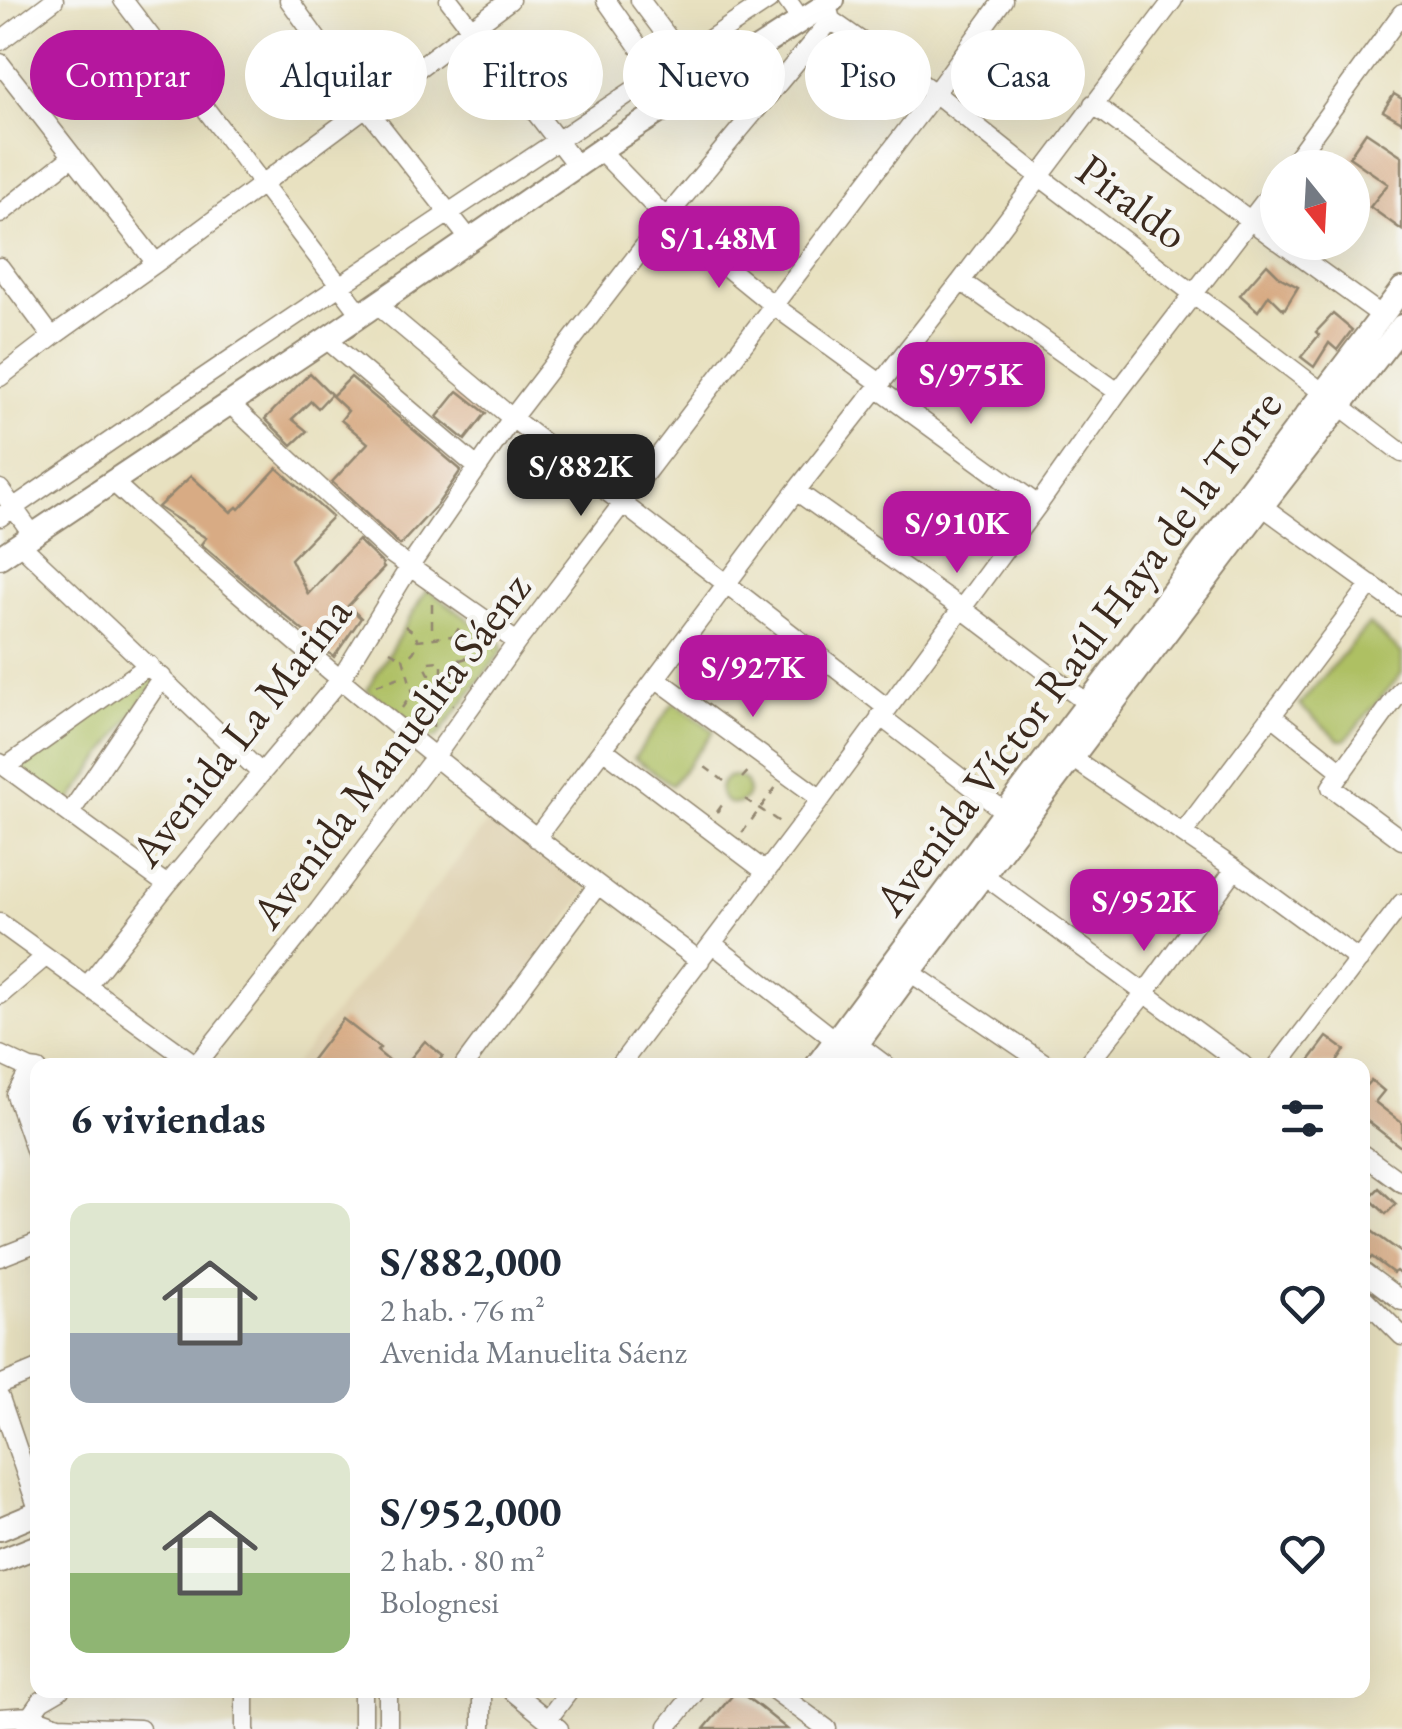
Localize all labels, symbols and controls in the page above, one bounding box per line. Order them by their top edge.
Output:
chip: Comprar [30,30,225,120]
chip: Alquilar [245,30,427,120]
chip: Filtros [447,30,603,120]
chip: Nuevo [623,30,785,120]
chip: Piso [805,30,931,120]
chip: Casa [951,30,1085,120]
street label: Piraldo [1066,140,1200,262]
north arrow [1260,150,1370,260]
map controls [1260,150,1370,260]
pin: S/1.48M [627,206,811,291]
text: S/1.48M [661,217,777,259]
pin: S/975K [890,342,1052,427]
text: S/975K [919,353,1023,395]
street label: Avenida Víctor Raúl Haya de la Torre [860,378,1294,927]
pin: S/882K [500,434,662,519]
text: S/882K [529,445,633,487]
pin: S/910K [876,491,1038,576]
text: S/910K [905,502,1009,544]
street label: Avenida Manuelita Sáenz [236,560,543,940]
street label: Avenida La Marina [116,584,364,879]
pin: S/927K [672,635,834,720]
text: S/927K [701,646,805,688]
pin: S/952K [1063,869,1225,954]
text: S/952K [1092,880,1196,922]
text: 6 viviendas [70,1091,266,1146]
icon: filters [1275,1091,1330,1146]
text: S/882,000 [380,1234,561,1289]
icon: home [150,1243,270,1363]
icon: heart [1275,1276,1330,1331]
text: 2 hab. · 76 m² [380,1289,545,1331]
text: Avenida Manuelita Sáenz [380,1331,687,1373]
text: S/952,000 [380,1484,561,1539]
icon: home [150,1493,270,1613]
icon: heart [1275,1526,1330,1581]
text: 2 hab. · 80 m² [380,1539,545,1581]
text: Bolognesi [380,1581,499,1623]

